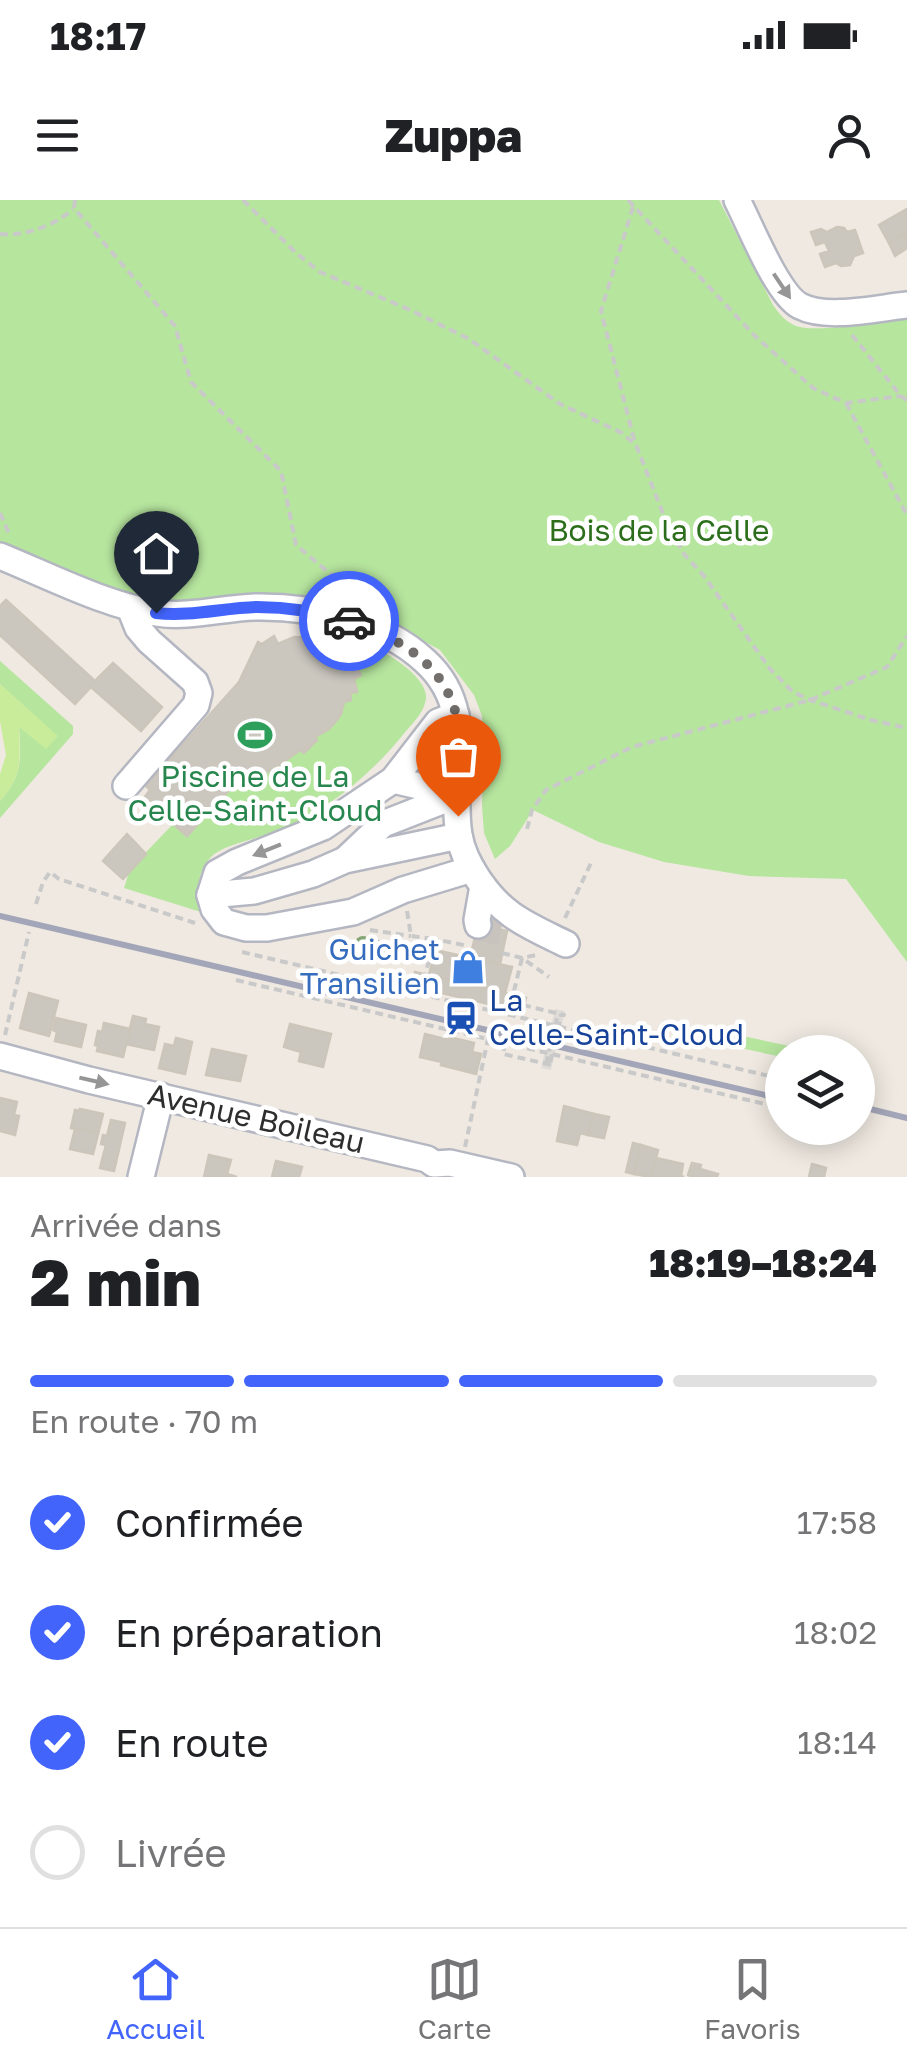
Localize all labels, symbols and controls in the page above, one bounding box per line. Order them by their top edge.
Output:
text: 18:17 [50,13,146,58]
icon: menu [30,108,85,163]
text: Zuppa [385,108,522,162]
icon: person [822,108,877,163]
one-way arrow [772,272,792,299]
pin [114,511,199,614]
park label: Bois de la Celle [548,512,770,548]
icon: home [129,526,184,581]
courier [299,571,399,671]
icon: car [322,594,377,649]
pin [416,714,501,817]
sports icon: Piscine de La Celle-Saint-Cloud [236,716,274,754]
icon: bag [431,729,486,784]
place label: Piscine de La Celle-Saint-Cloud [128,758,382,828]
one-way arrow [252,842,282,858]
place label: Guichet Transilien [300,931,440,1001]
shop icon: Guichet Transilien [449,948,487,986]
place label: La Celle-Saint-Cloud [489,982,744,1052]
station icon: La Celle-Saint-Cloud [442,999,480,1037]
map controls [765,1035,875,1145]
button: layers [765,1035,875,1145]
one-way arrow [79,1074,110,1089]
street label: Avenue Boileau [144,1076,368,1160]
text: Arrivée dans [30,1206,222,1244]
text: 18:19–18:24 [649,1240,877,1285]
text: 2 min [30,1242,201,1320]
text: En route · 70 m [30,1402,258,1440]
icon: check [30,1495,85,1550]
text: Confirmée [115,1500,304,1545]
text: 17:58 [797,1503,877,1541]
icon: check [30,1605,85,1660]
text: En préparation [115,1610,383,1655]
text: 18:02 [794,1613,877,1651]
icon: check [30,1715,85,1770]
text: En route [115,1720,269,1765]
text: 18:14 [797,1723,877,1761]
text: Livrée [115,1830,227,1875]
tab: Accueil [106,1952,205,2045]
tab: Carte [418,1952,491,2045]
tab: Favoris [704,1952,801,2045]

